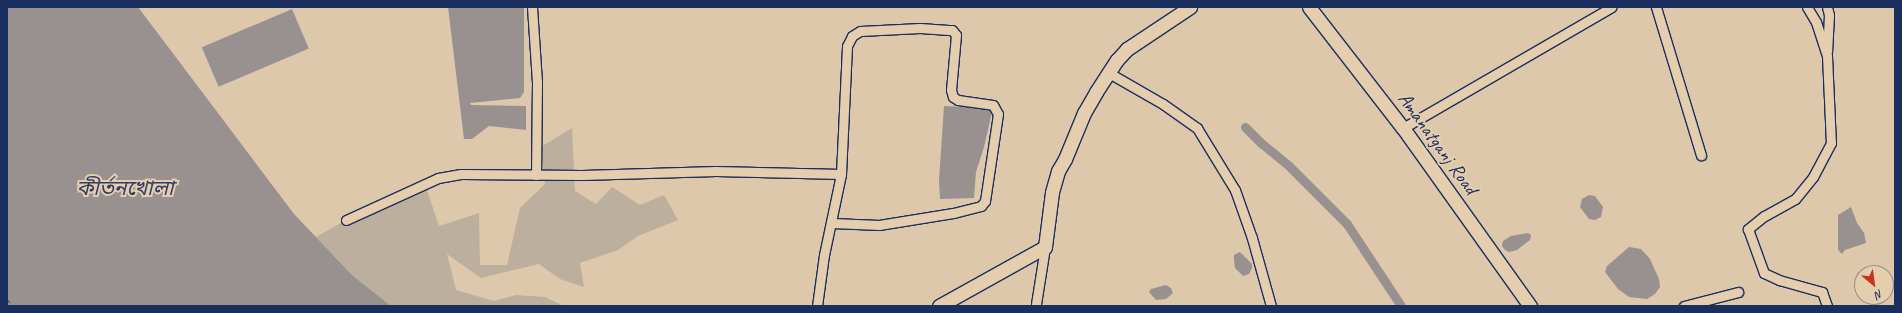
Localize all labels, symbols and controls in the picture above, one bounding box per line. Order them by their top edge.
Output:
street label: Amanatganj Road [1393,87,1483,199]
water label: কীর্তনখোলা [76,175,174,201]
north arrow [1854,265,1894,305]
text: N [1873,287,1886,302]

